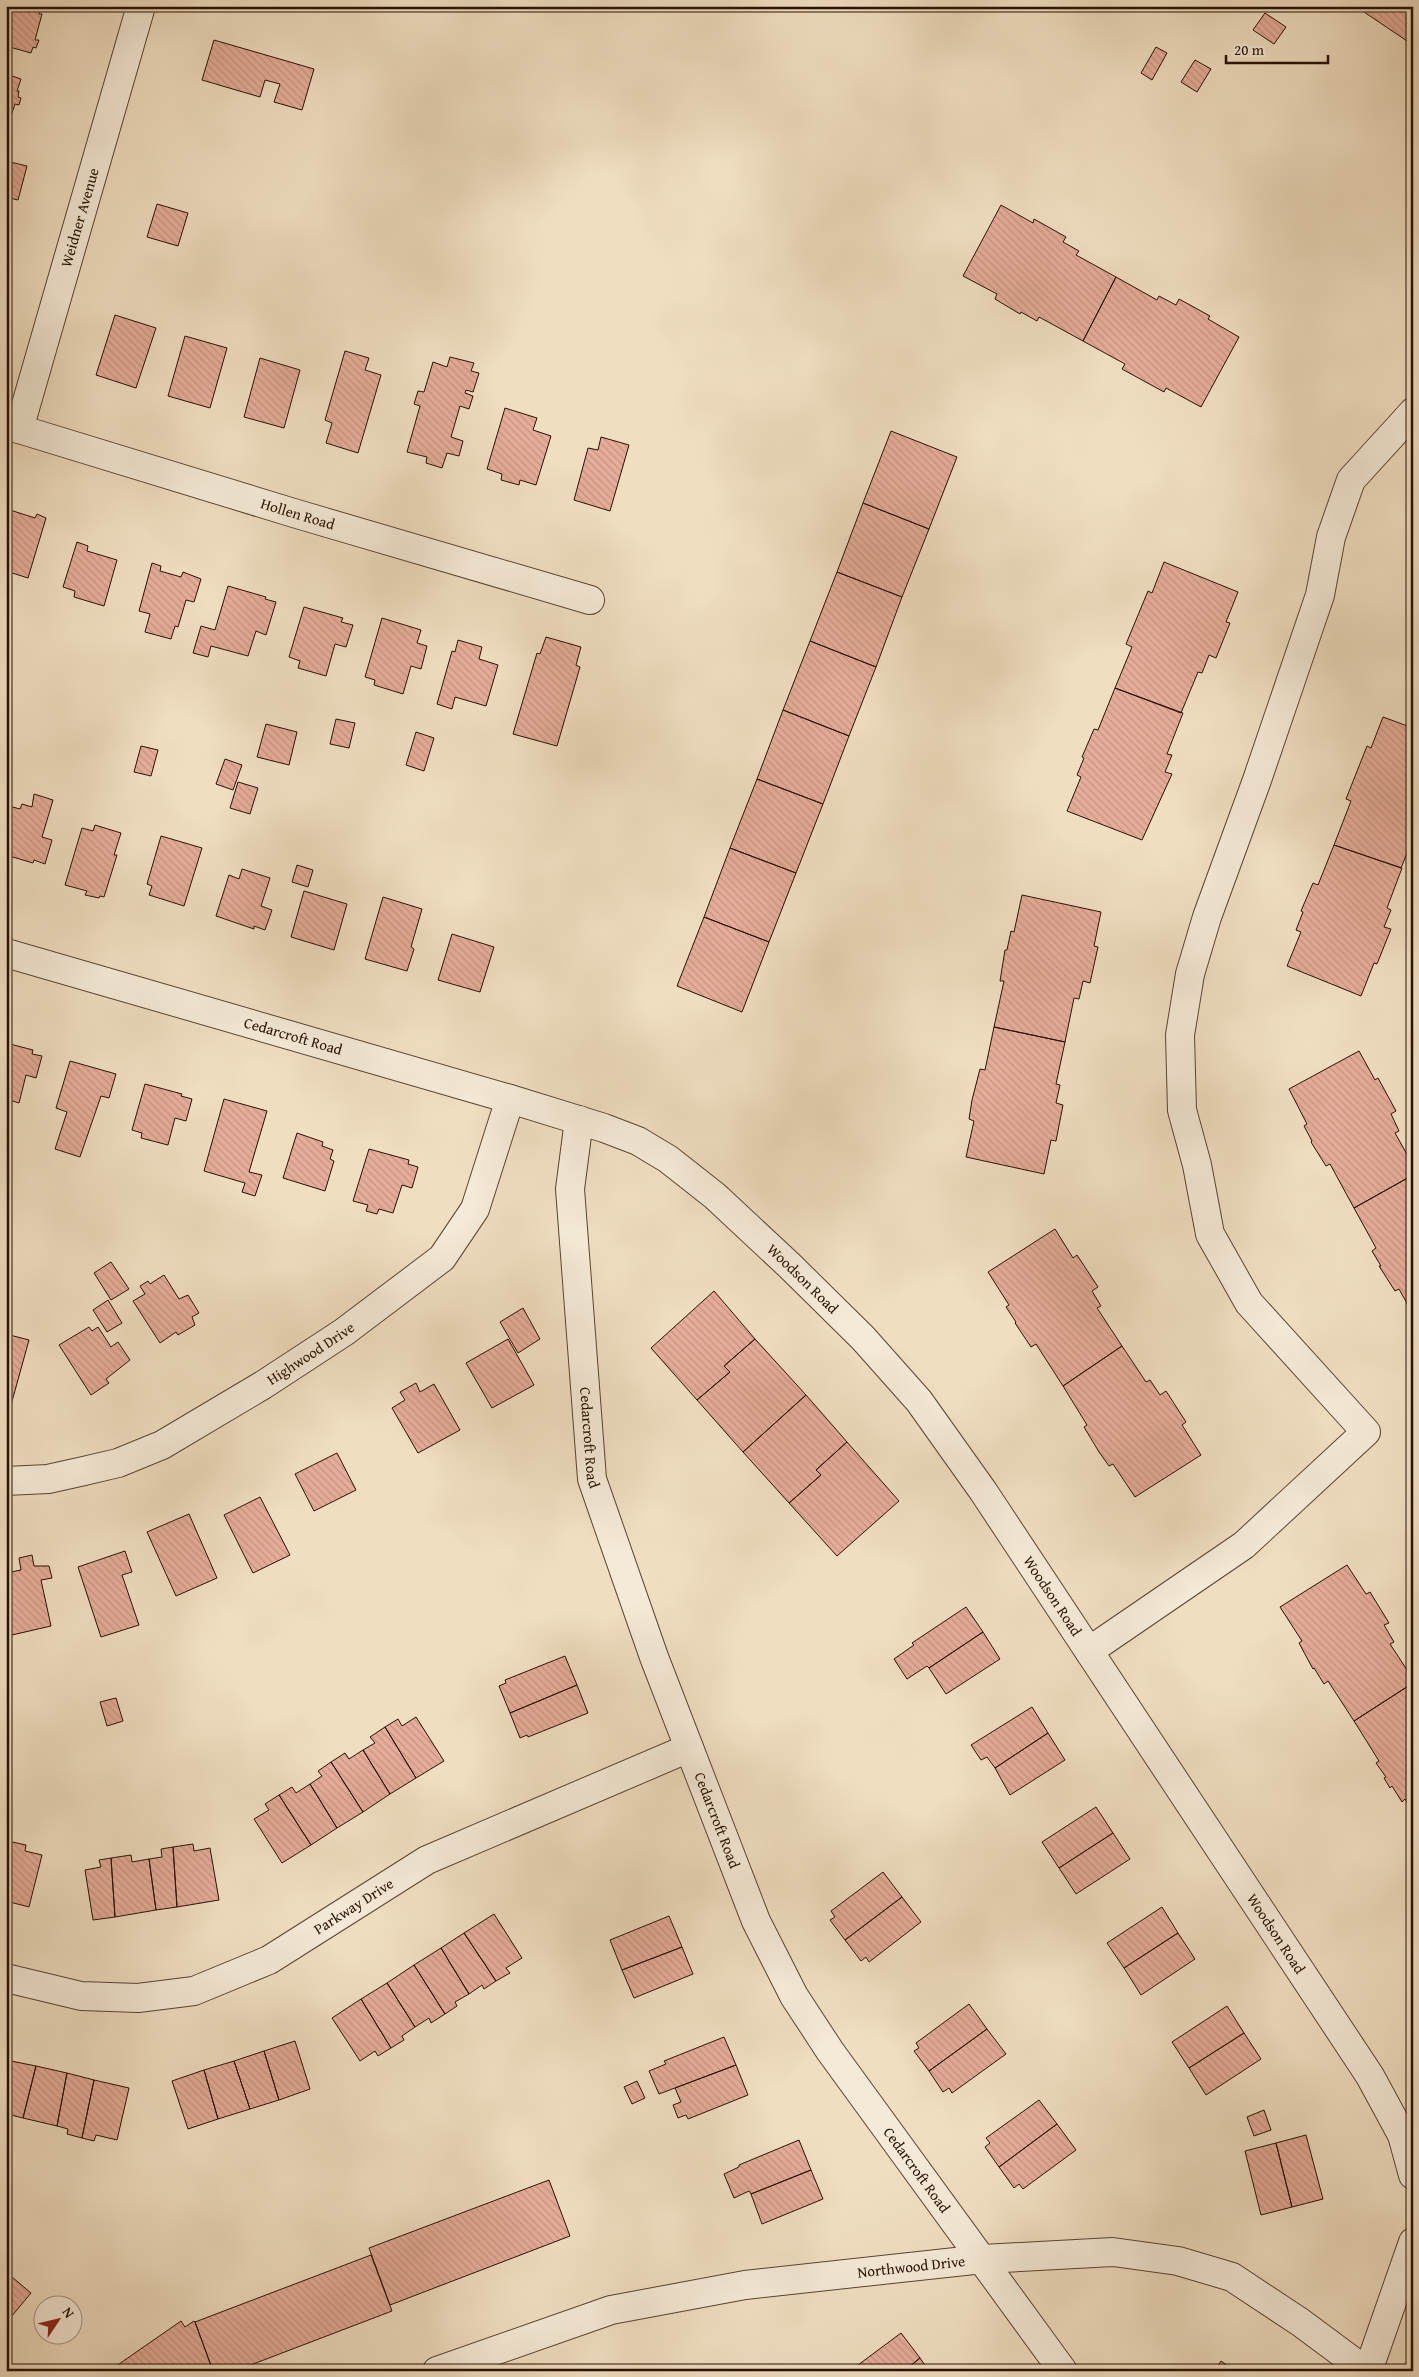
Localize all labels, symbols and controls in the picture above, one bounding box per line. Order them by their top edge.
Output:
scale bar [1226,32,1329,64]
text: 20 m [1234,39,1265,60]
street label: Weidner Avenue [55,165,104,270]
street label: Hollen Road [258,493,337,535]
street label: Cedarcroft Road [242,1012,345,1060]
street label: Woodson Road [763,1239,843,1318]
street label: Highwood Drive [263,1317,359,1390]
street label: Cedarcroft Road [575,1386,605,1491]
street label: Woodson Road [1019,1551,1087,1640]
street label: Cedarcroft Road [690,1769,746,1871]
street label: Parkway Drive [309,1873,398,1939]
street label: Woodson Road [1242,1889,1311,1978]
street label: Cedarcroft Road [879,2123,955,2217]
street label: Northwood Drive [856,2250,966,2283]
north arrow [32,2294,82,2344]
text: N [58,2303,80,2323]

